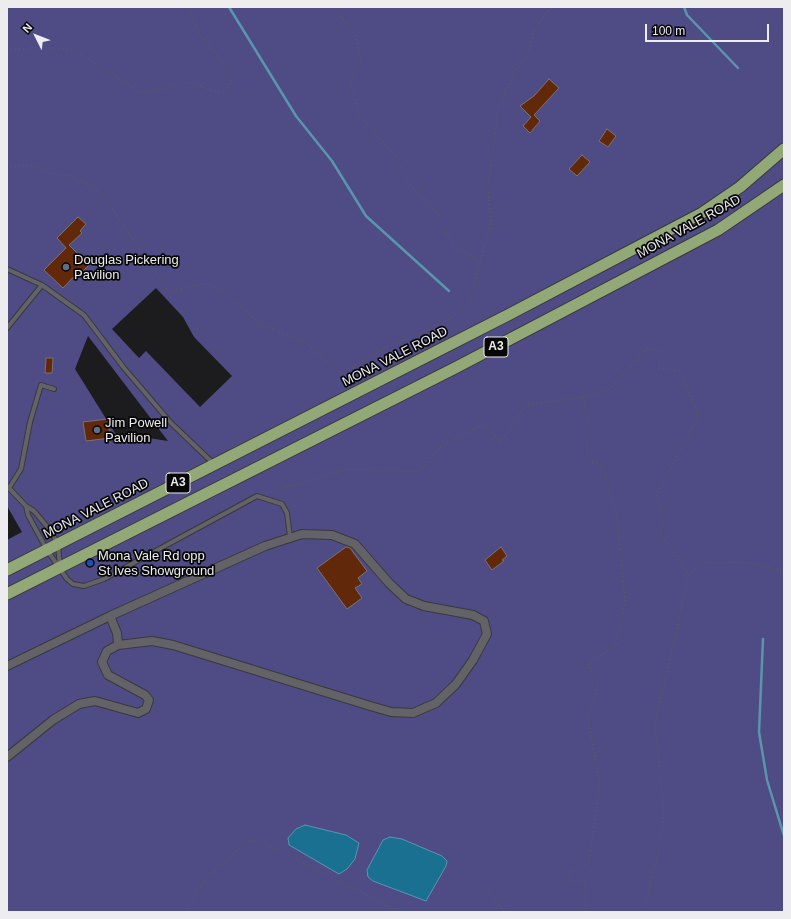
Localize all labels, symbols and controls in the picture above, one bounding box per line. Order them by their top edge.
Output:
north arrow [16,16,56,56]
scale bar [647,16,771,42]
text: N [20,21,34,35]
text: 100 m [652,24,685,38]
street label: MONA VALE ROAD [634,192,744,262]
place label: Douglas Pickering Pavilion [74,252,179,283]
marker: Douglas Pickering Pavilion [61,262,71,272]
street label: MONA VALE ROAD [340,324,450,390]
road number: A3 [484,337,508,357]
place label: Jim Powell Pavilion [105,415,167,446]
marker: Jim Powell Pavilion [92,425,102,435]
road number: A3 [166,473,190,493]
street label: MONA VALE ROAD [41,476,151,542]
place label: Mona Vale Rd opp St Ives Showground [98,548,214,579]
marker: Mona Vale Rd opp St Ives Showground [85,558,95,568]

